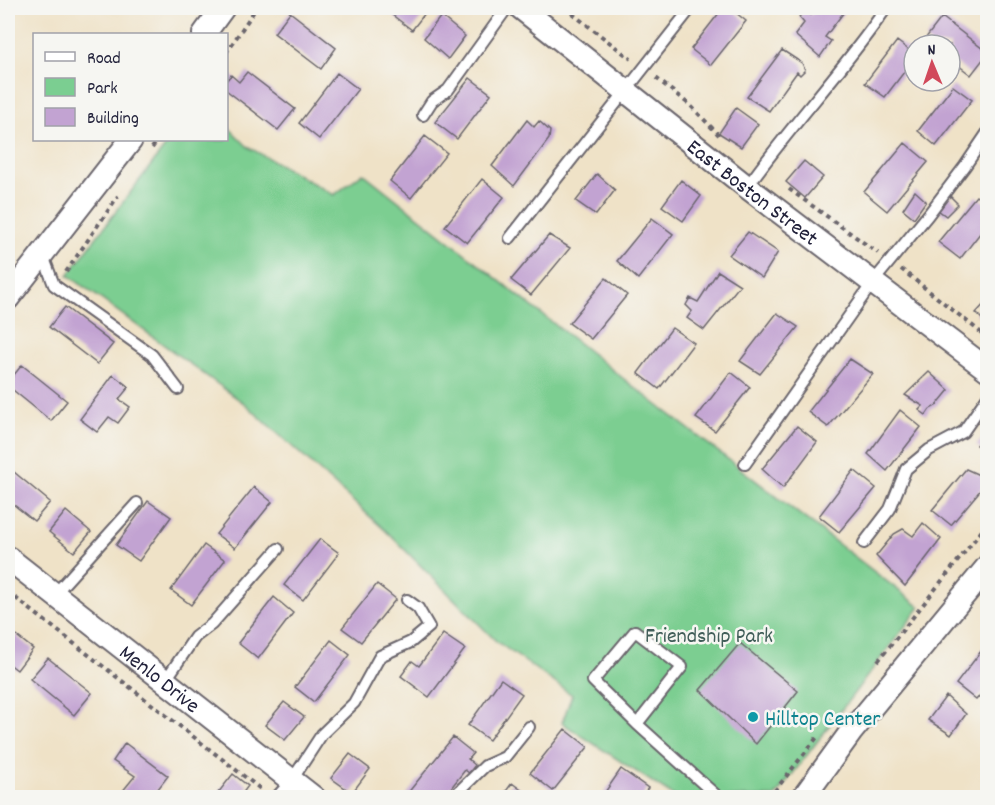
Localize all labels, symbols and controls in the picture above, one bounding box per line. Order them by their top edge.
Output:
legend [33,33,228,141]
north arrow [902,33,962,93]
text: N [927,39,936,62]
text: Road [87,47,121,72]
text: Park [87,77,118,102]
text: Building [87,107,139,132]
street label: East Boston Street [679,133,824,255]
park label: Friendship Park [645,622,773,653]
street label: Menlo Drive [111,639,206,722]
place label: Hilltop Center [765,705,881,736]
marker: Hilltop Center [746,710,760,724]

